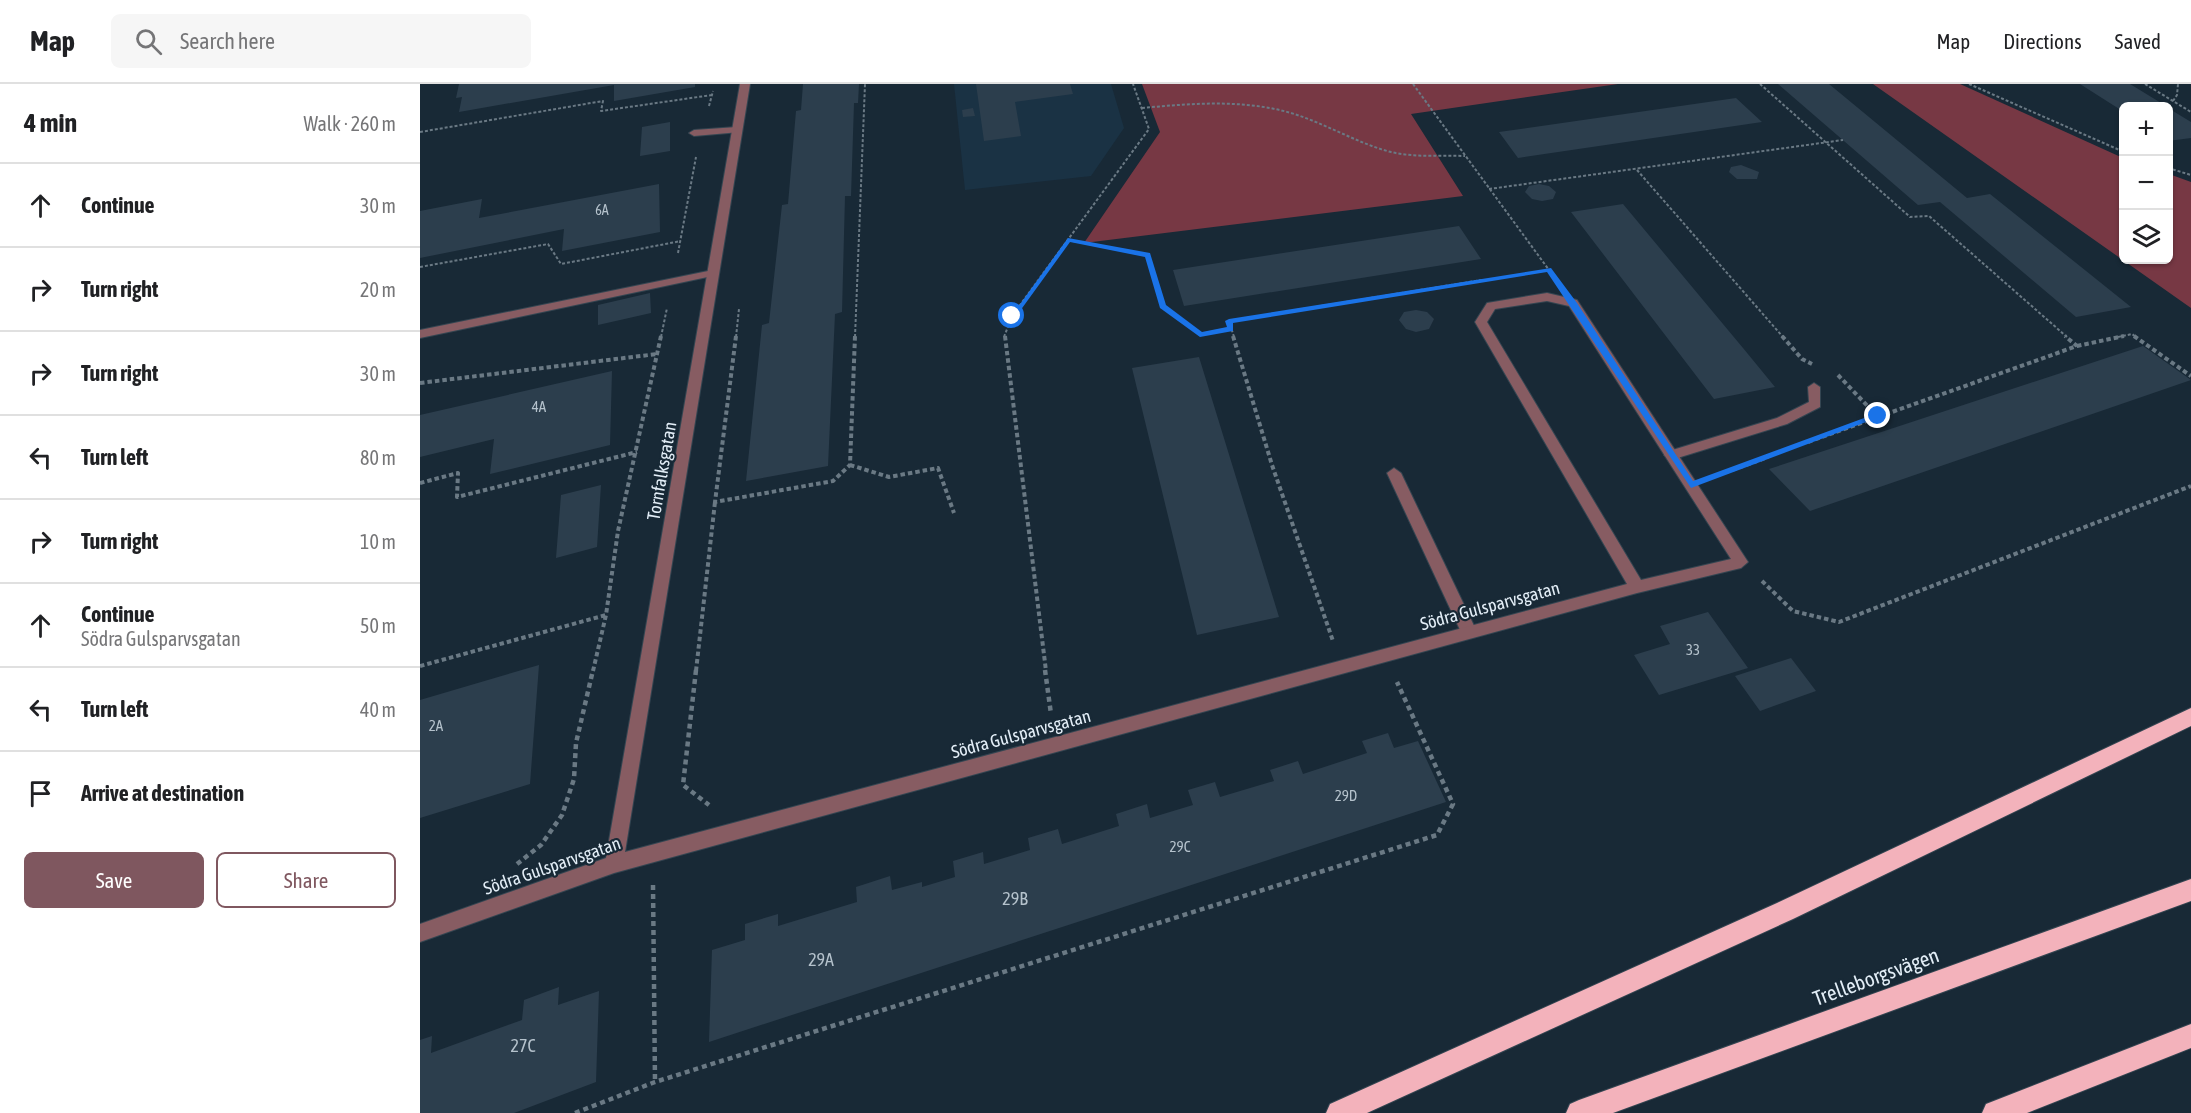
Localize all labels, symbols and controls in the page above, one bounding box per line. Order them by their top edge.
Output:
search box [111,14,531,68]
text: Map [30,25,75,57]
icon: search [132,25,165,58]
text: Search here [180,28,275,54]
text: Map [1936,29,1970,53]
text: Directions [2003,29,2082,53]
text: Saved [2115,29,2161,53]
map controls [2119,102,2173,264]
button: + [2119,102,2173,156]
text: 4 min [24,108,77,138]
text: Walk · 260 m [304,112,396,135]
button: − [2119,156,2173,210]
icon: ahead [24,189,57,222]
text: Continue [81,192,155,218]
text: 30 m [360,194,396,217]
house number: 6A [595,202,609,218]
button: layers [2119,210,2173,264]
icon: right [24,273,57,306]
text: Turn right [81,276,158,302]
text: 20 m [360,278,396,301]
route start [998,302,1024,328]
icon: right [24,357,57,390]
text: Turn right [81,360,158,386]
text: 30 m [360,362,396,385]
house number: 4A [532,398,547,415]
route end [1864,402,1890,428]
street label: Tornfalksgatan [643,420,681,522]
icon: left [24,441,57,474]
text: Turn left [81,444,148,470]
text: 80 m [360,446,396,469]
icon: right [24,525,57,558]
text: Turn right [81,528,158,554]
text: 10 m [360,530,396,553]
street label: Södra Gulsparvsgatan [1418,577,1562,634]
text: Continue [81,601,155,627]
icon: ahead [24,609,57,642]
text: 50 m [360,614,396,637]
text: Södra Gulsparvsgatan [81,627,241,650]
house number: 33 [1686,641,1700,658]
icon: left [24,693,57,726]
text: Turn left [81,696,148,722]
text: 40 m [360,698,396,721]
street label: Södra Gulsparvsgatan [949,705,1093,762]
house number: 2A [429,717,444,734]
icon: arrive [24,777,57,810]
text: Arrive at destination [81,780,244,806]
house number: 29D [1335,787,1357,804]
street label: Södra Gulsparvsgatan [480,832,623,899]
house number: 29C [1170,838,1191,855]
button: Save [24,852,204,908]
button: Share [216,852,396,908]
house number: 29B [1002,888,1028,909]
street label: Trelleborgsvägen [1809,942,1942,1010]
house number: 29A [808,949,834,970]
house number: 27C [510,1035,536,1056]

